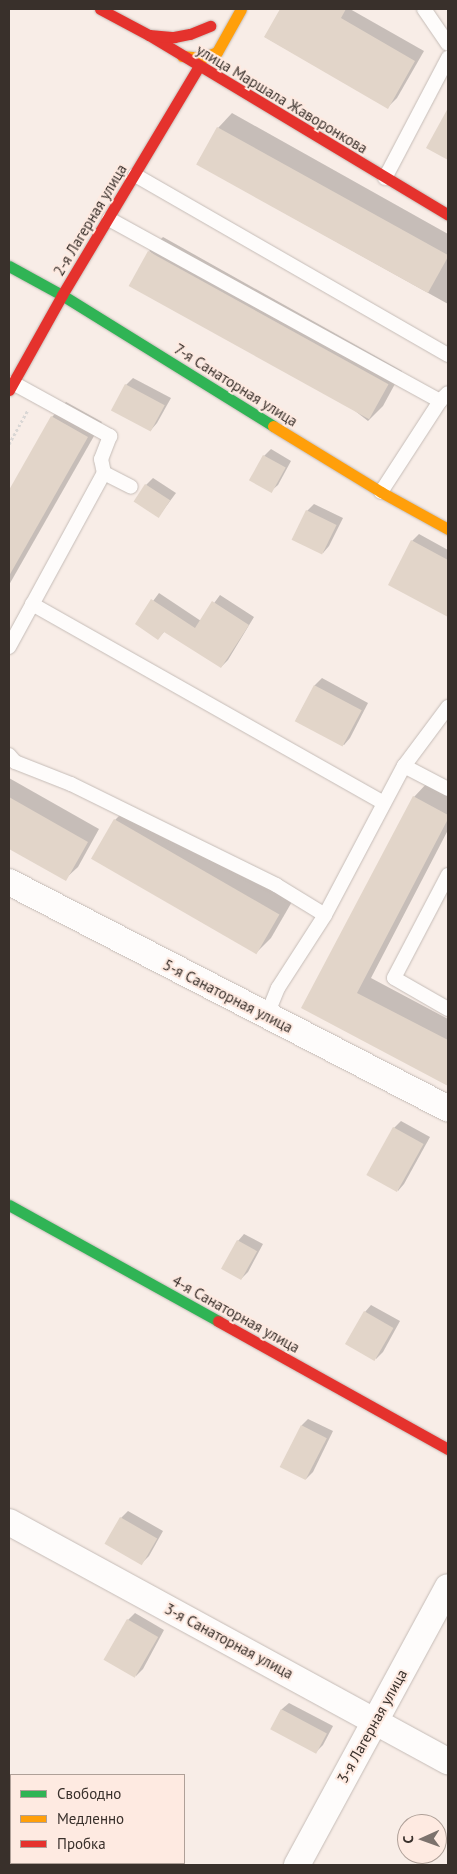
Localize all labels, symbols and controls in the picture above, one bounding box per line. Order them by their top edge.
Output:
street label: улица Маршала Жаворонкова [193,41,371,157]
street label: 2-я Лагерная улица [49,161,131,279]
street label: 7-я Санаторная улица [171,340,301,430]
street label: 5-я Санаторная улица [160,956,296,1036]
street label: 4-я Санаторная улица [169,1271,303,1357]
street label: 3-я Санаторная улица [162,1599,296,1683]
street label: 3-я Лагерная улица [333,1666,411,1786]
legend [10,1774,185,1864]
text: Свободно [57,1784,121,1803]
text: Медленно [57,1809,124,1828]
north arrow [397,1814,447,1864]
text: Пробка [57,1834,106,1853]
text: С [399,1835,417,1844]

